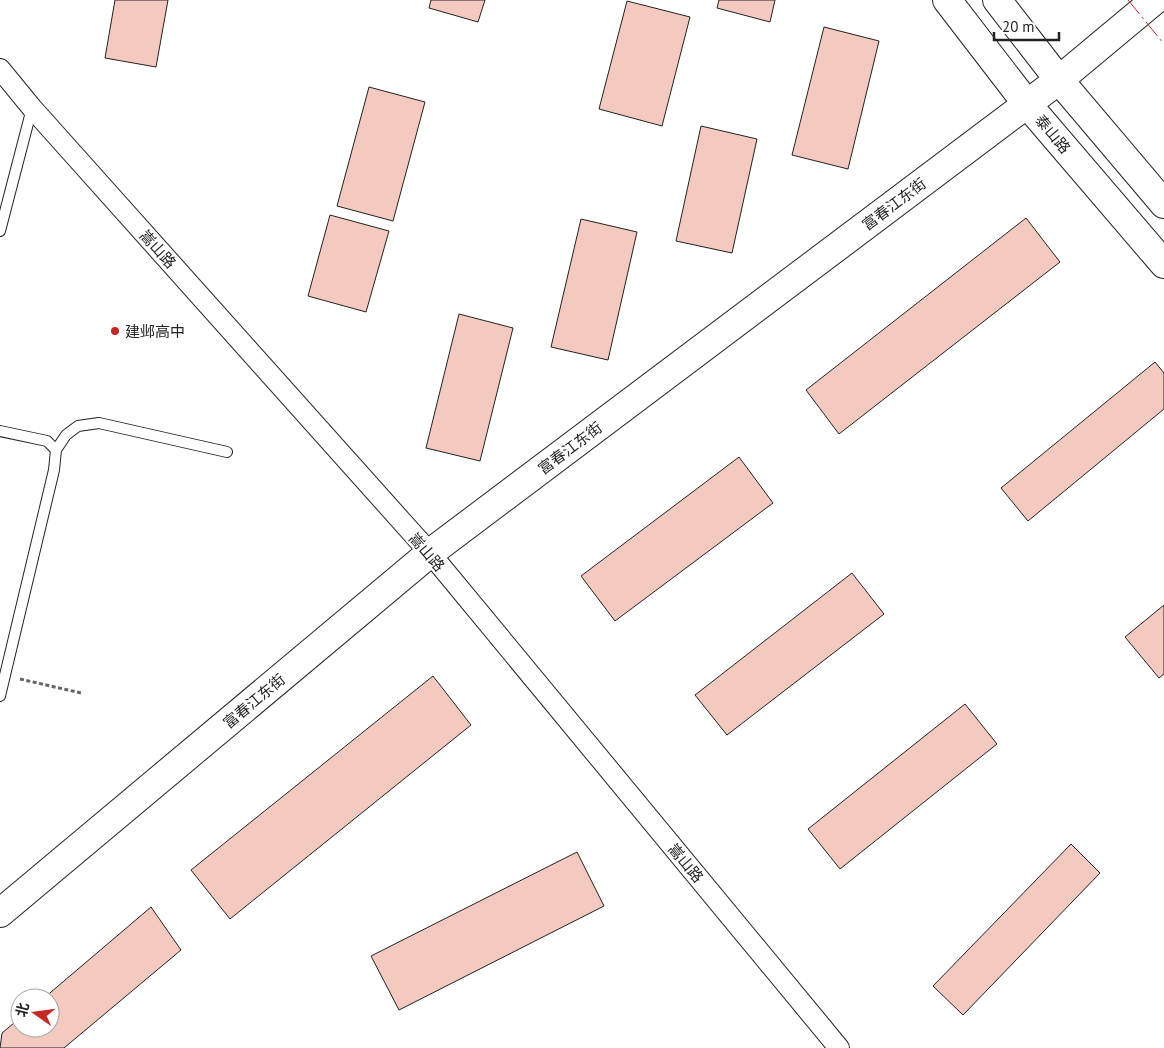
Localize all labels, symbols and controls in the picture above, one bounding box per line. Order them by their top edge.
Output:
scale bar [994,10,1059,42]
text: 20 m [1002,17,1035,36]
street label: 泰山路 [1031,111,1075,157]
street label: 富春江东街 [858,174,930,234]
street label: 嵩山路 [136,226,180,272]
place label: 建邺高中 [125,322,185,341]
marker: 建邺高中 [109,325,121,337]
street label: 富春江东街 [534,418,606,478]
street label: 嵩山路 [405,529,449,575]
street label: 富春江东街 [219,670,289,732]
street label: 嵩山路 [664,840,708,886]
north arrow [10,988,60,1038]
text: 北 [12,1001,33,1019]

